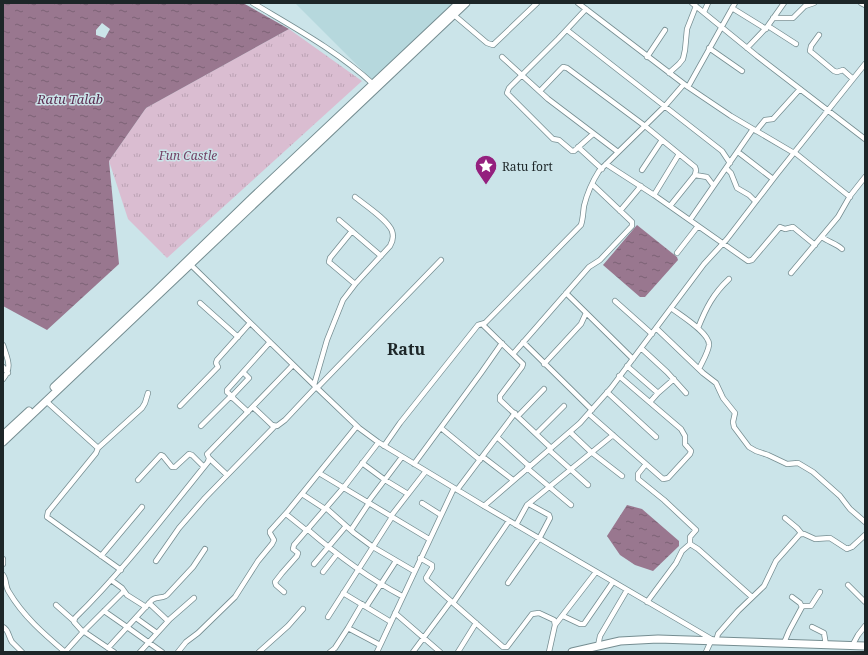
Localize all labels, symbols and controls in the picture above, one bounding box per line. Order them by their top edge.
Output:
water label: Ratu Talab [36,90,103,108]
park label: Fun Castle [158,147,217,164]
place icon: Ratu fort [473,153,499,186]
place label: Ratu fort [502,158,553,175]
district label: Ratu [387,338,425,360]

